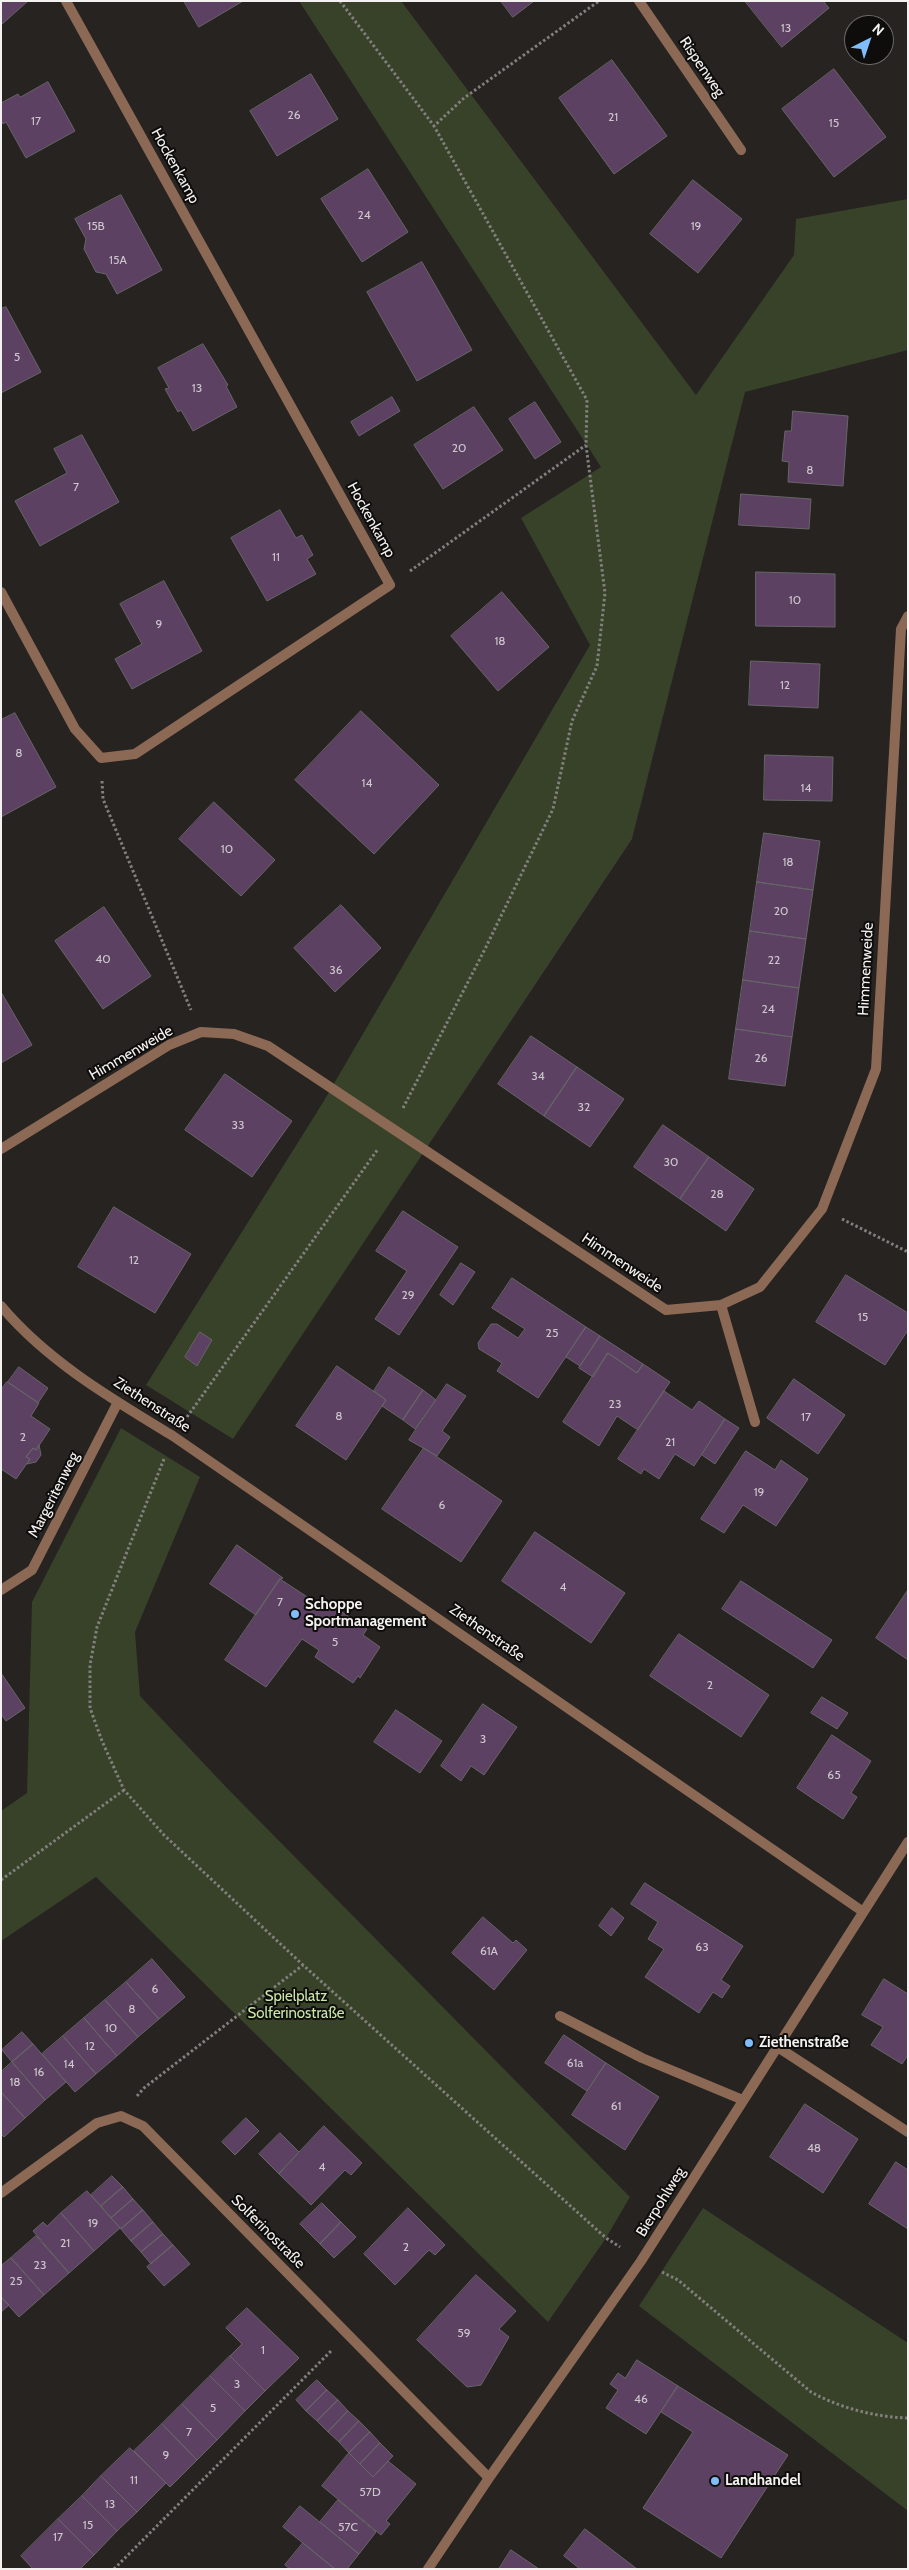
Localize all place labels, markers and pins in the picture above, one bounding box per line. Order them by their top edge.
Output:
place label: Schoppe Sportmanagement [305,1596,426,1631]
marker: Schoppe Sportmanagement [289,1608,301,1620]
place label: Ziethenstraße [759,2034,849,2052]
marker: Ziethenstraße [743,2037,755,2049]
place label: Landhandel [725,2472,801,2490]
marker: Landhandel [709,2475,721,2487]

